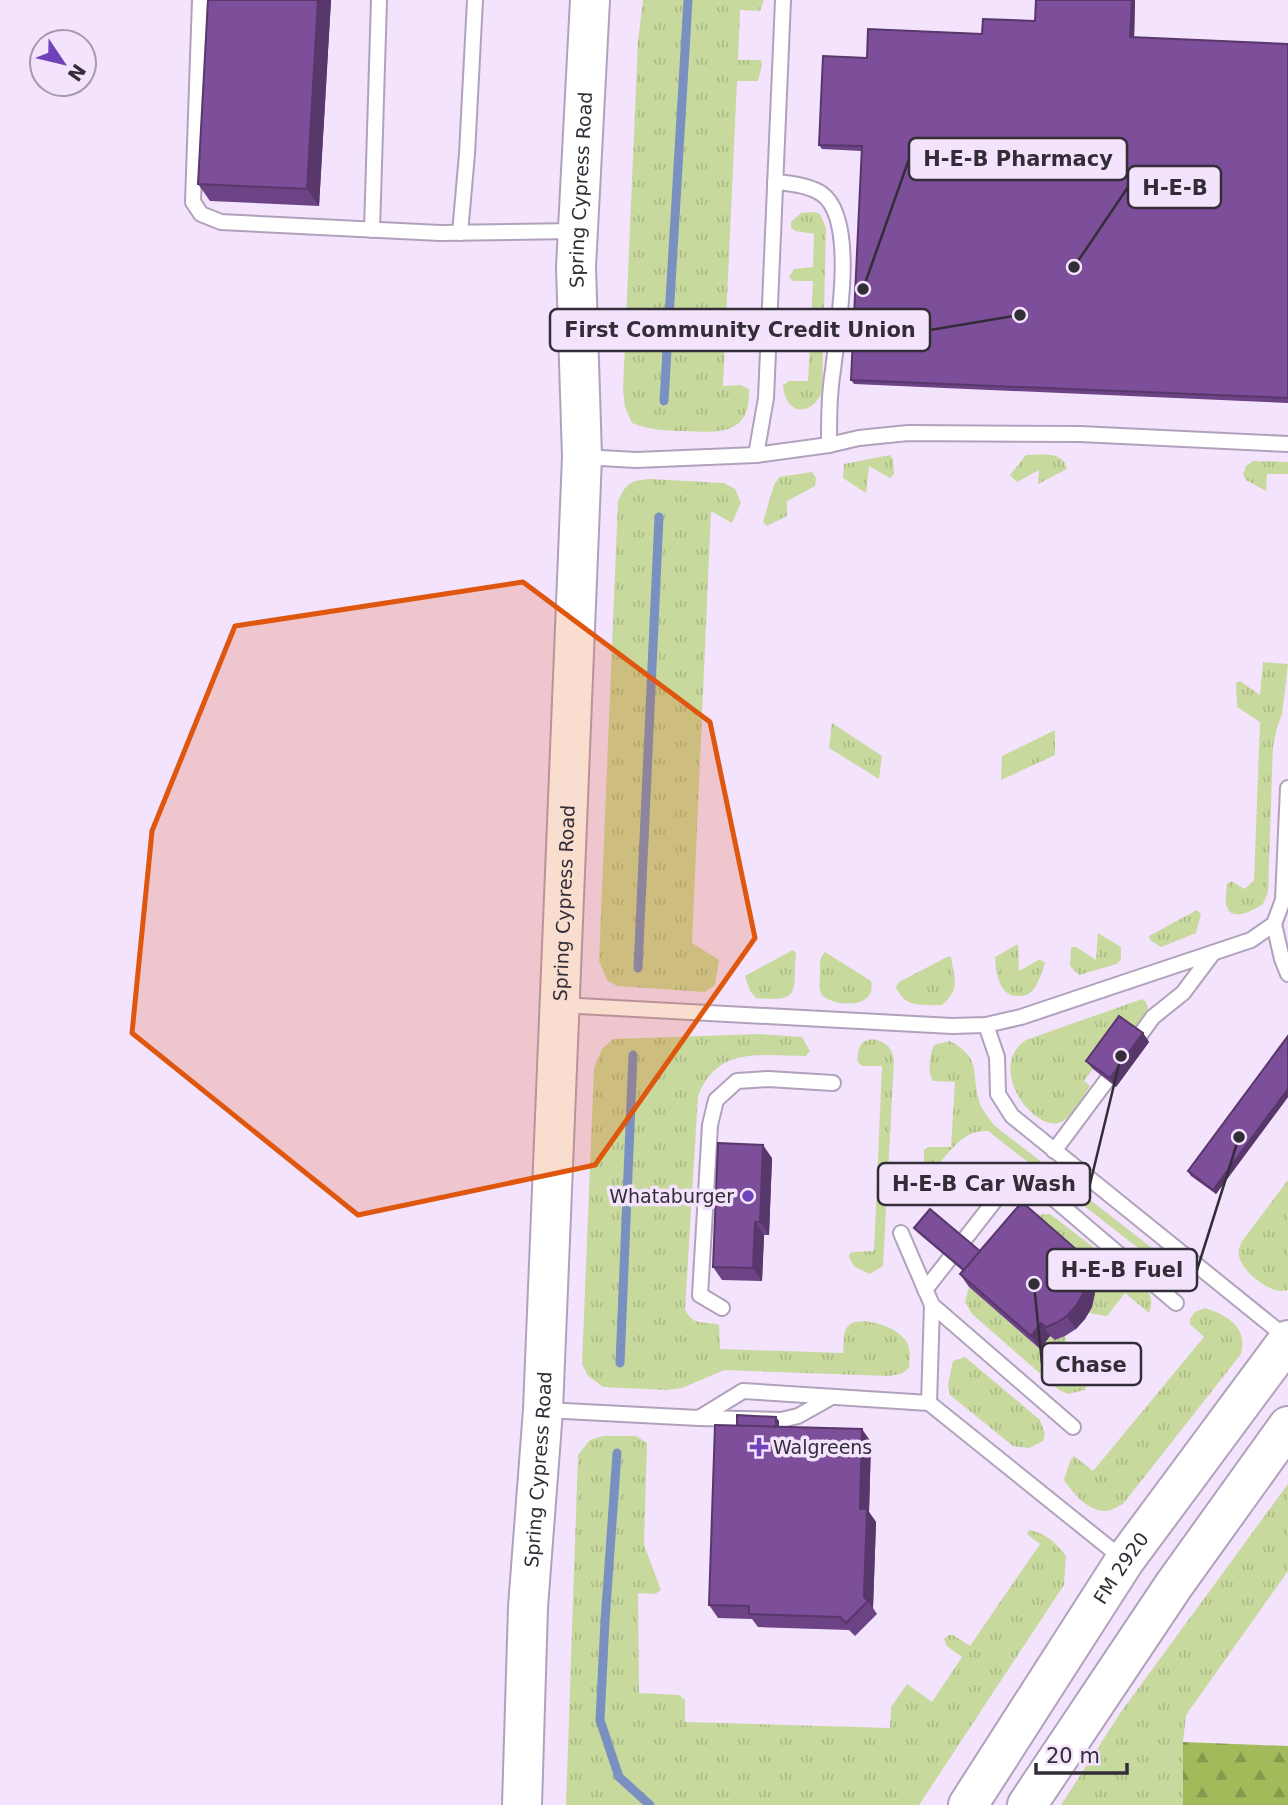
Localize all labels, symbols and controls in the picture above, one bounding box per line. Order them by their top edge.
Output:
north arrow [28,28,98,98]
text: N [63,60,90,86]
street label: Spring Cypress Road [565,91,596,288]
callout: H-E-B Pharmacy [909,138,1127,180]
text: H-E-B Pharmacy [923,147,1113,171]
callout: H-E-B [1128,166,1221,208]
text: H-E-B [1142,176,1208,200]
callout: First Community Credit Union [550,309,930,351]
text: First Community Credit Union [564,318,916,342]
street label: Spring Cypress Road [549,804,579,1002]
callout: H-E-B Car Wash [878,1163,1090,1205]
text: H-E-B Car Wash [892,1172,1076,1196]
place label: Whataburger [609,1185,734,1207]
marker: Whataburger [740,1188,756,1204]
callout: H-E-B Fuel [1047,1249,1197,1291]
text: H-E-B Fuel [1061,1258,1183,1282]
callout: Chase [1042,1343,1141,1385]
text: Chase [1055,1353,1127,1377]
street label: Spring Cypress Road [520,1371,556,1568]
place label: Walgreens [773,1436,872,1458]
marker: Walgreens [751,1439,767,1455]
street label: FM 2920 [1089,1528,1153,1608]
scale bar [1036,1731,1127,1775]
text: 20 m [1046,1744,1100,1768]

